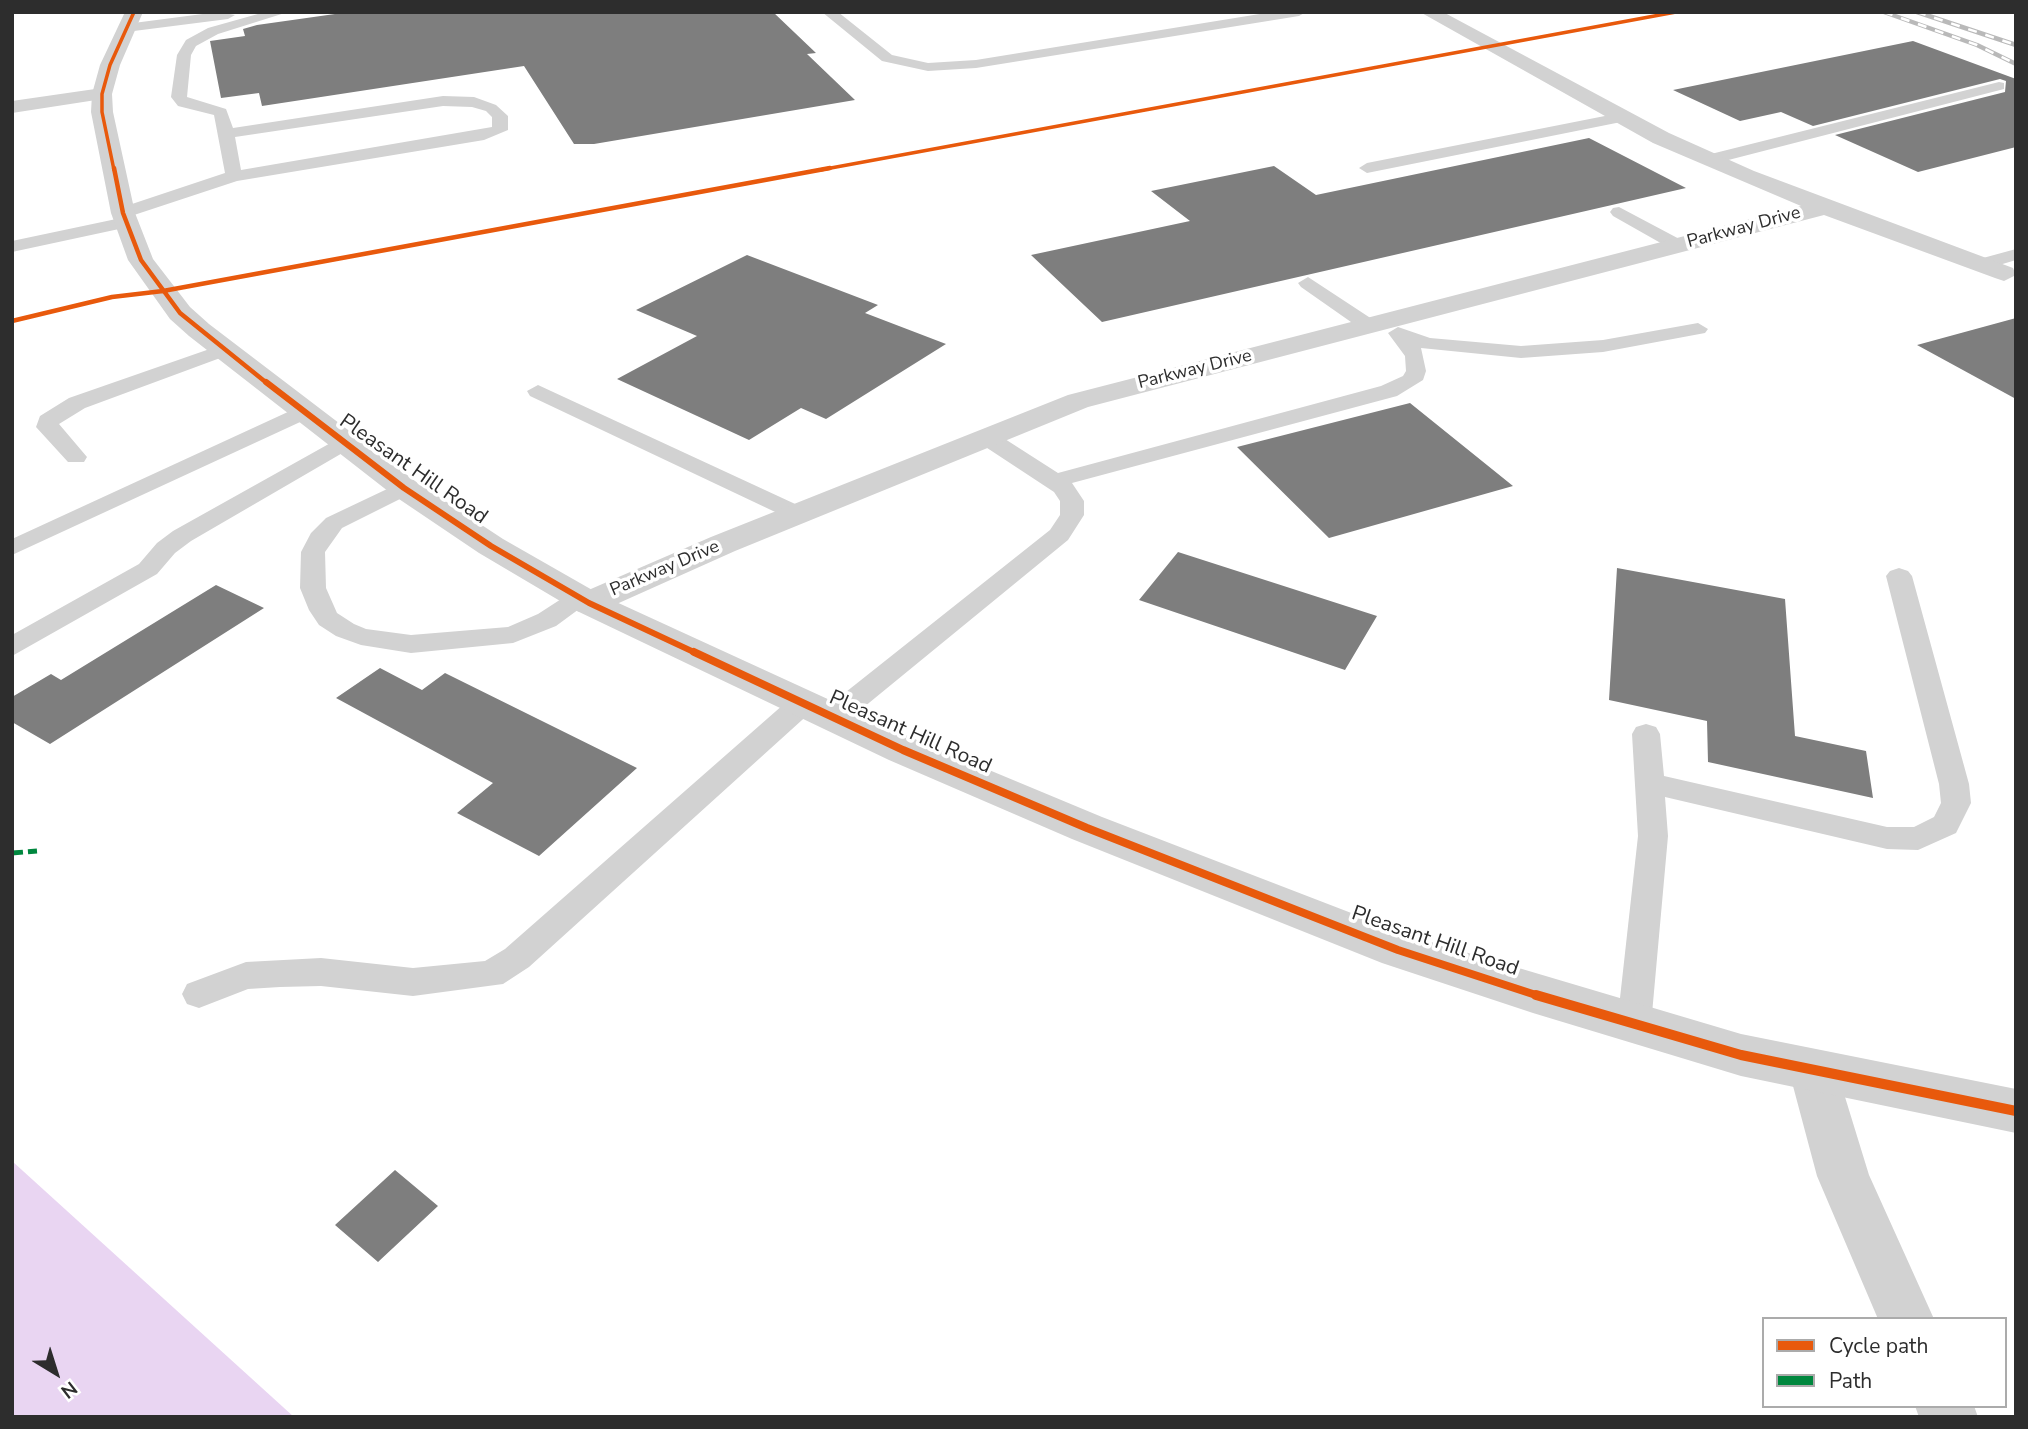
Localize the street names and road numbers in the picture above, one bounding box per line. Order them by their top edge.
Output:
street label: Parkway Drive [1685,202,1803,254]
street label: Parkway Drive [1136,345,1254,395]
street label: Pleasant Hill Road [334,409,492,531]
street label: Parkway Drive [607,536,723,602]
street label: Pleasant Hill Road [825,686,995,780]
street label: Pleasant Hill Road [1348,902,1522,982]

